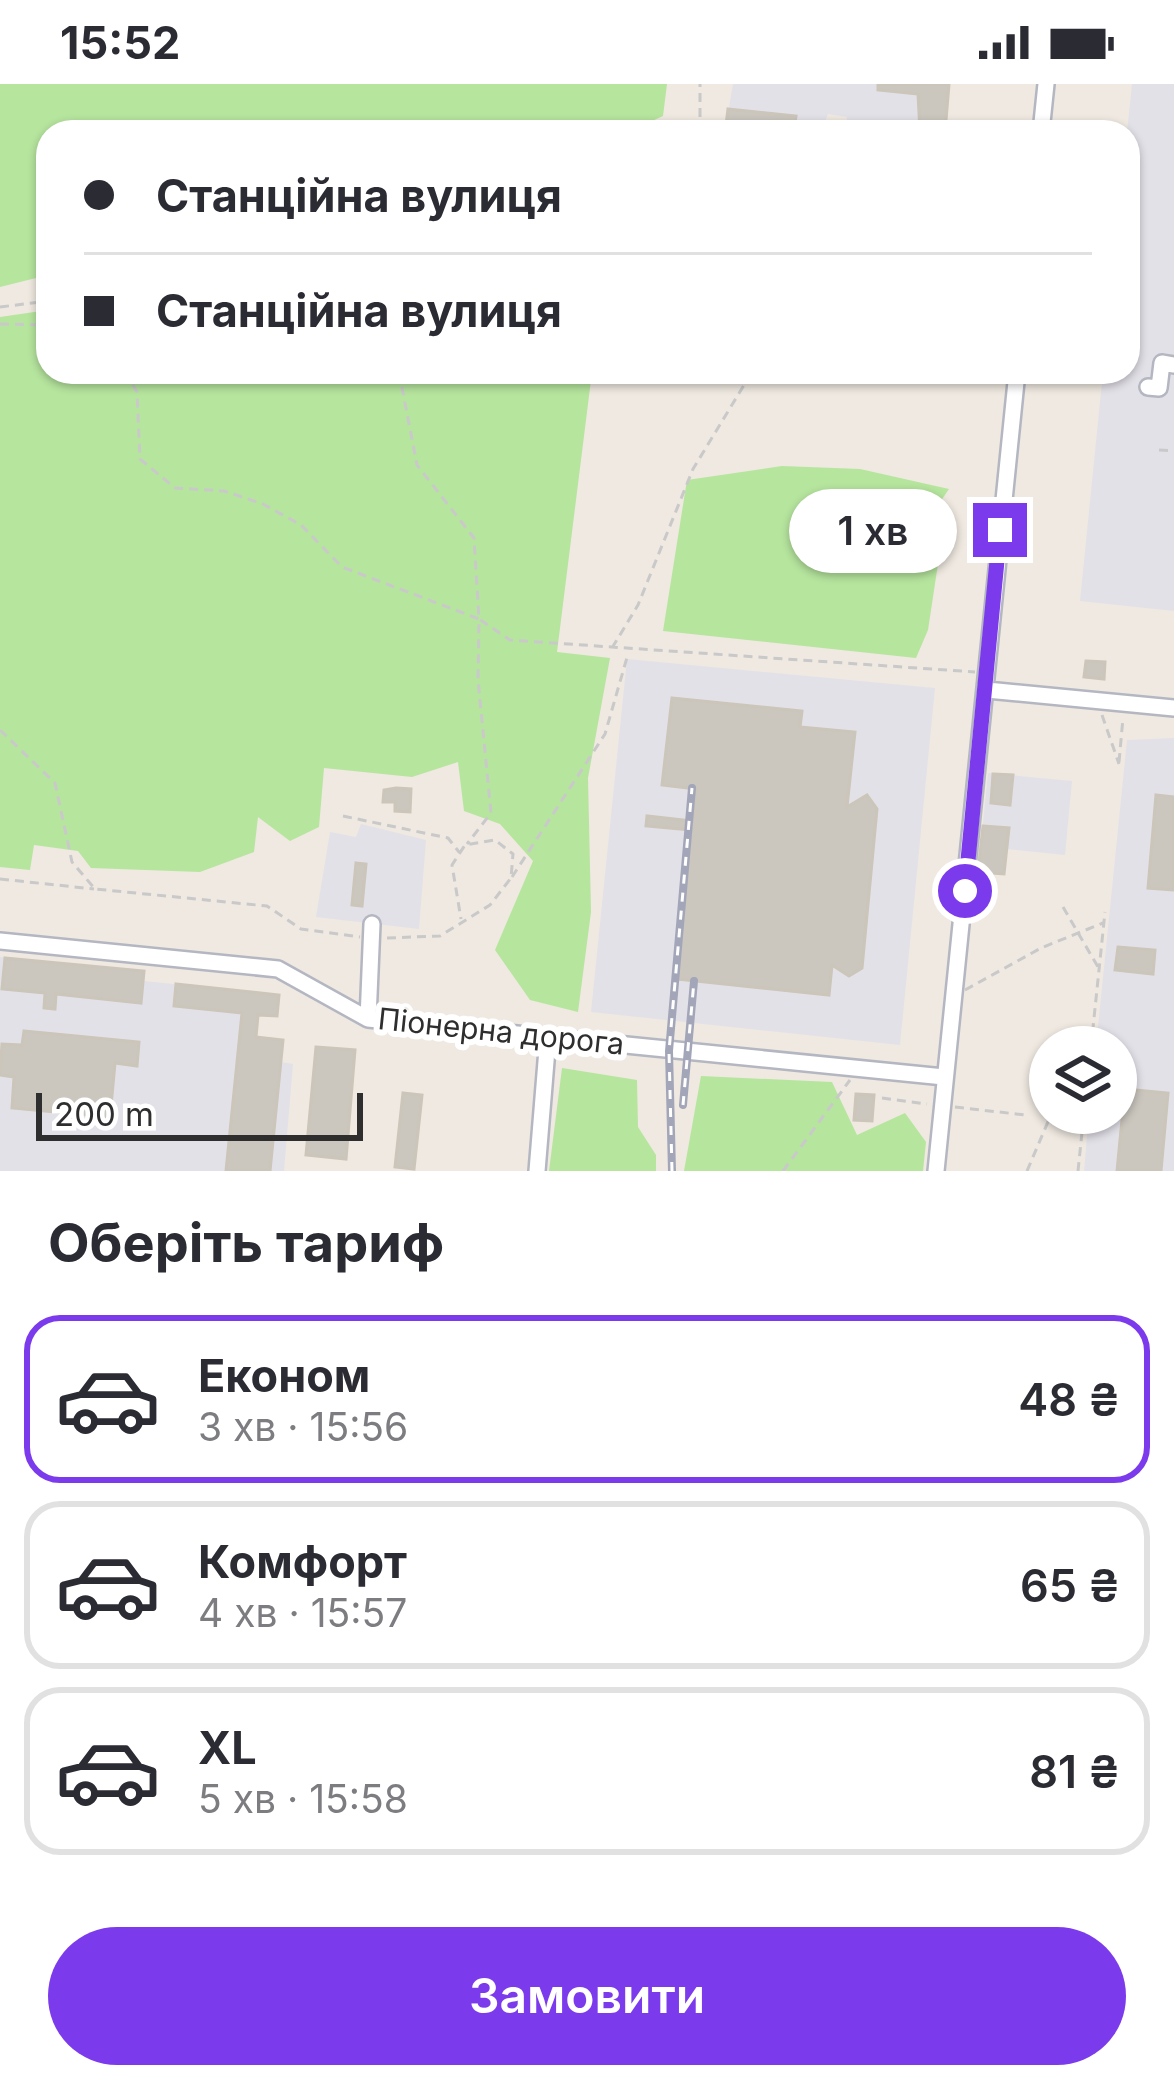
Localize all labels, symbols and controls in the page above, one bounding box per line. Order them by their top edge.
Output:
text: 15:52 [60,15,180,70]
text: Станційна вулиця [156,168,562,223]
text: Станційна вулиця [156,283,562,338]
callout: 1 хв [790,488,958,572]
route end [973,503,1027,557]
text: 1 хв [838,507,908,554]
route start [938,864,992,918]
street label: Піонерна дорога [376,1000,626,1062]
map controls [1029,1026,1137,1134]
button: layers [1029,1026,1137,1134]
scale bar [36,1087,363,1140]
text: 200 m [54,1094,154,1134]
text: Оберіть тариф [48,1210,444,1275]
icon: car [54,1345,162,1453]
text: Економ [198,1348,370,1403]
text: 48 ₴ [1018,1372,1120,1427]
text: 3 хв · 15:56 [198,1403,408,1450]
icon: car [54,1531,162,1639]
text: Комфорт [198,1534,407,1589]
text: 65 ₴ [1020,1558,1120,1613]
text: 4 хв · 15:57 [198,1589,407,1636]
icon: car [54,1717,162,1825]
text: XL [198,1720,257,1775]
text: 81 ₴ [1029,1744,1120,1799]
text: 5 хв · 15:58 [198,1775,408,1822]
button: Замовити [48,1927,1126,2065]

